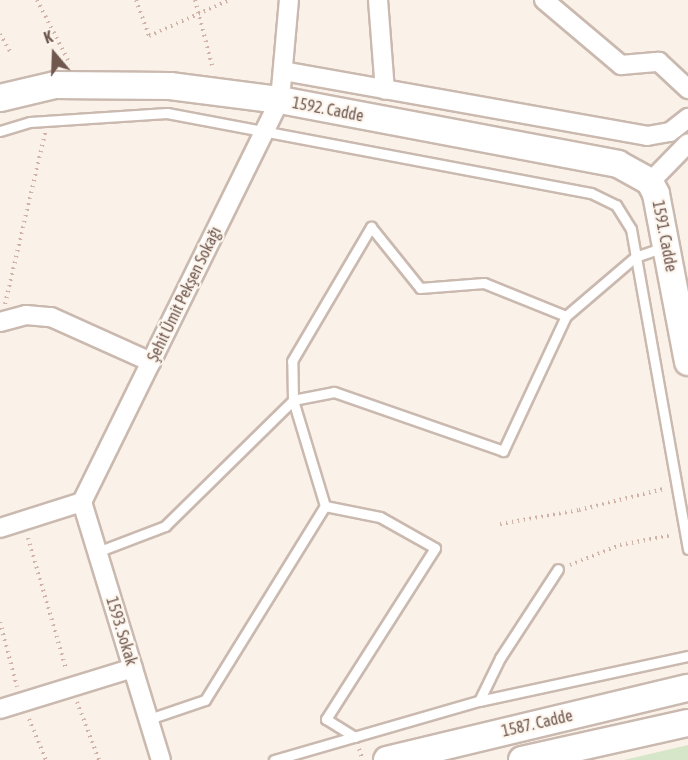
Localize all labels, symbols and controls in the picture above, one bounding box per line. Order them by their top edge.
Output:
north arrow [24,24,84,84]
text: K [42,27,55,47]
street label: 1592. Cadde [291,93,365,125]
street label: 1591. Cadde [649,199,681,273]
street label: Şehit Ümit Pekşen Sokağı [143,223,225,365]
street label: 1593. Sokak [102,594,142,668]
street label: 1587. Cadde [500,706,574,740]

